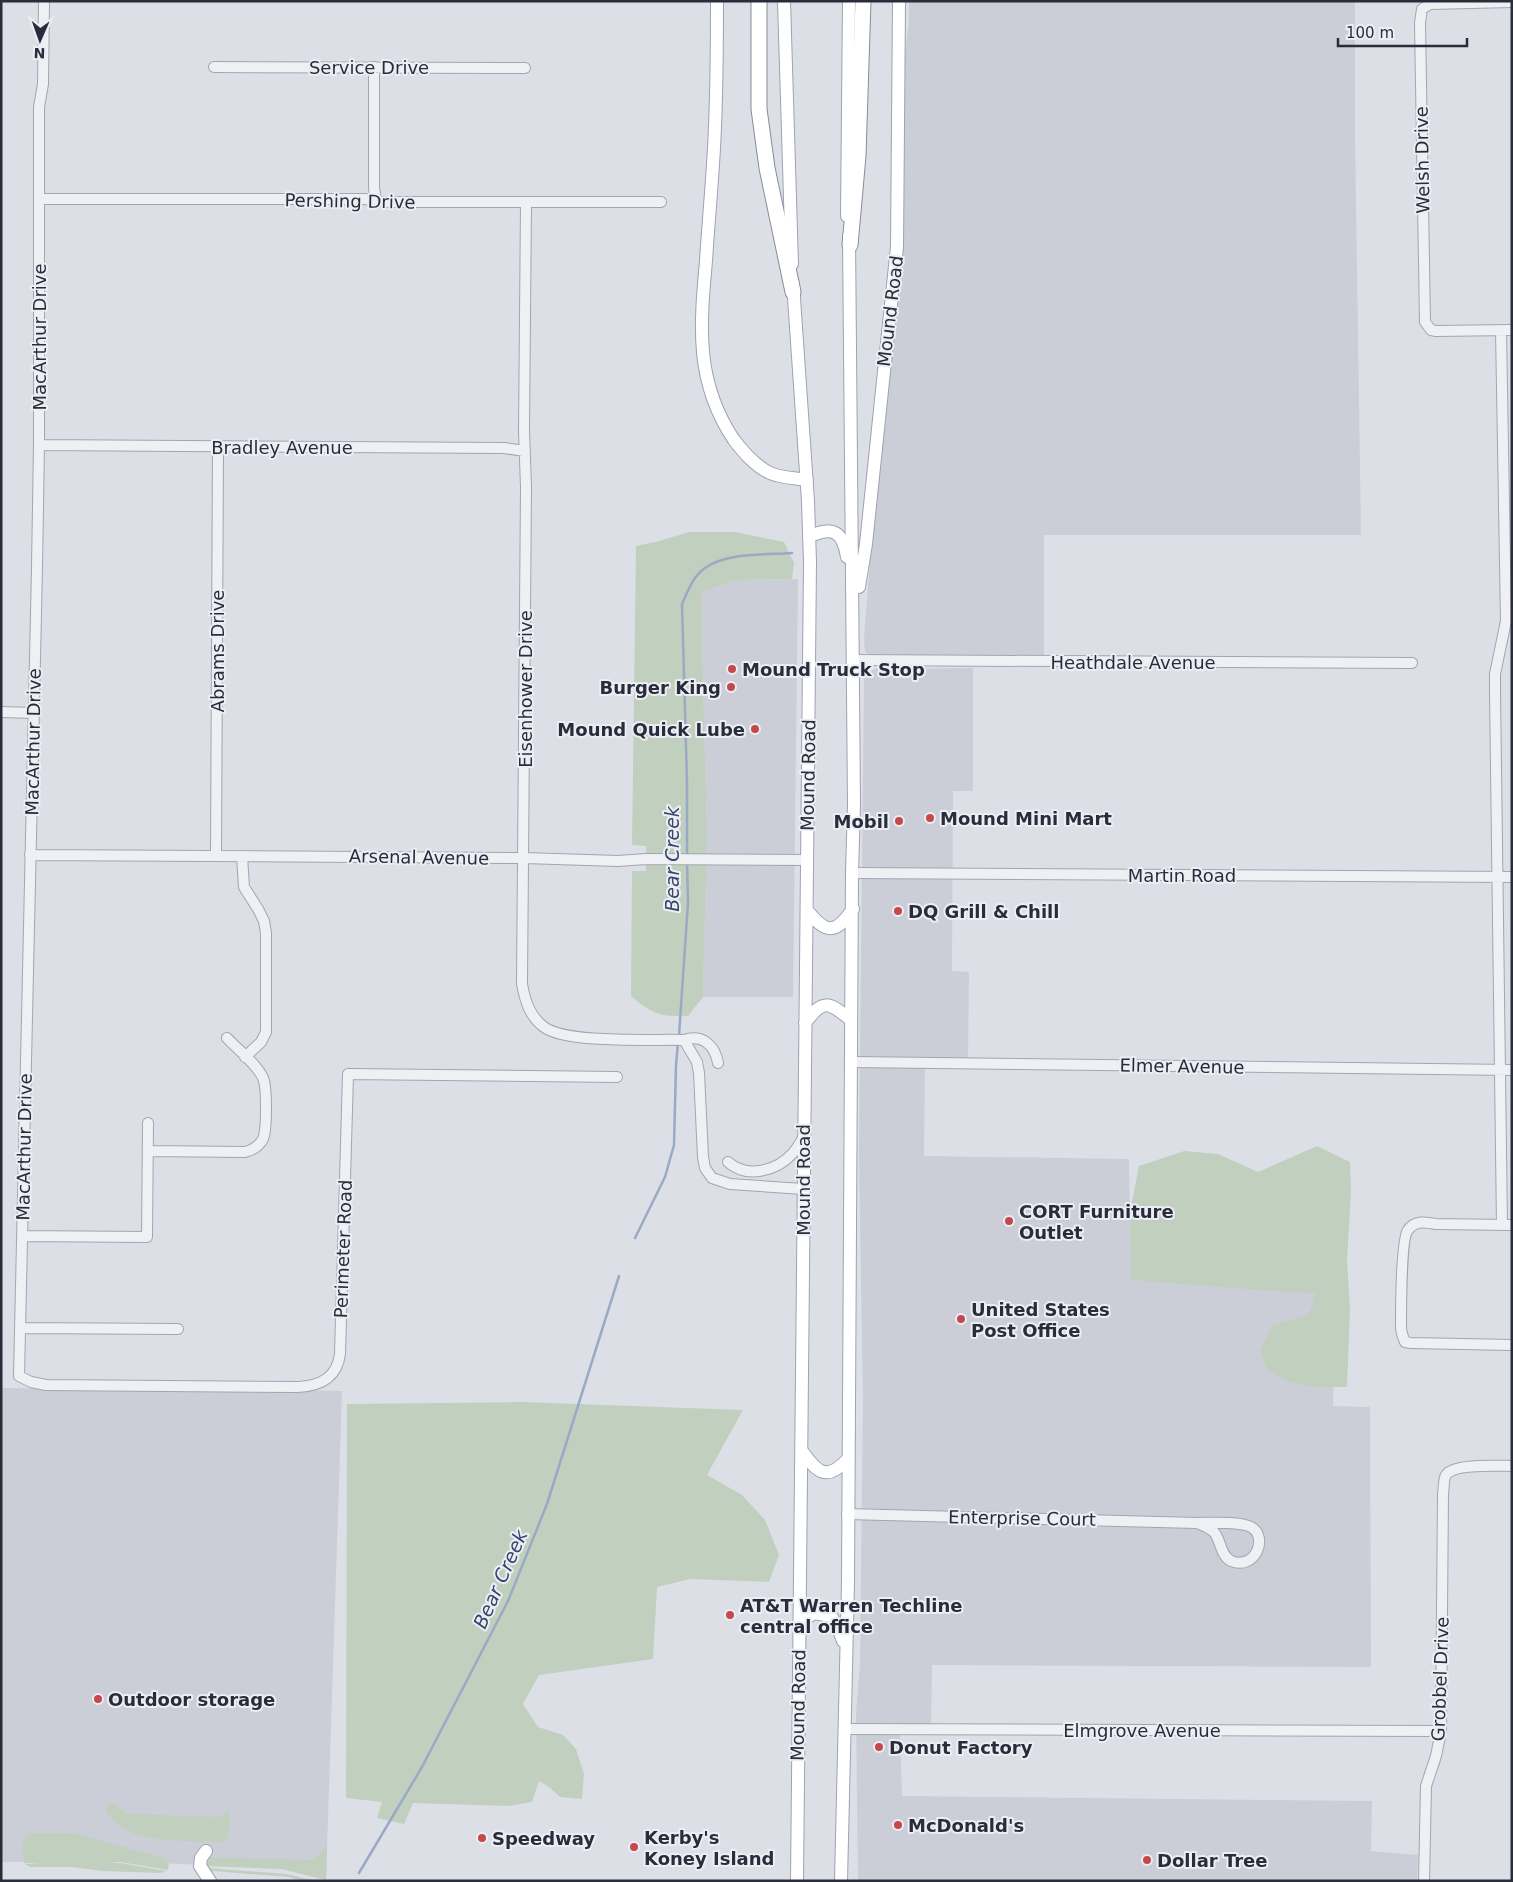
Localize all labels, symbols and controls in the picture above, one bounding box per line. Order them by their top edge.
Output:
north arrow [15,15,65,65]
scale bar [1338,15,1467,47]
text: 100 m [1346,24,1394,42]
text: N [33,45,46,61]
street label: Service Drive [309,57,429,78]
street label: Welsh Drive [1411,106,1433,214]
street label: Pershing Drive [284,189,416,213]
street label: Mound Road [873,254,907,368]
street label: MacArthur Drive [29,263,50,411]
street label: Bradley Avenue [211,437,353,458]
street label: Abrams Drive [207,590,228,712]
street label: Eisenhower Drive [515,610,536,768]
street label: Heathdale Avenue [1050,652,1216,673]
place label: Mound Truck Stop [742,659,925,680]
marker: Mound Truck Stop [726,663,738,675]
street label: MacArthur Drive [21,668,45,816]
place label: Burger King [600,677,721,698]
marker: Burger King [725,681,737,693]
place label: Mound Quick Lube [557,719,745,740]
street label: Mound Road [797,719,819,831]
marker: Mound Quick Lube [749,723,761,735]
water label: Bear Creek [661,805,683,912]
place label: Mound Mini Mart [940,808,1112,829]
place label: Mobil [833,811,889,832]
marker: Mound Mini Mart [924,812,936,824]
marker: Mobil [893,815,905,827]
street label: Arsenal Avenue [349,845,489,869]
street label: Martin Road [1128,865,1236,886]
place label: DQ Grill & Chill [908,901,1059,922]
marker: DQ Grill & Chill [892,905,904,917]
street label: Elmer Avenue [1119,1054,1245,1078]
street label: MacArthur Drive [12,1073,36,1221]
street label: Mound Road [793,1124,814,1236]
street label: Perimeter Road [330,1179,356,1319]
place label: CORT Furniture Outlet [1019,1201,1174,1243]
marker: CORT Furniture Outlet [1003,1215,1015,1227]
place label: United States Post Office [971,1299,1110,1341]
marker: United States Post Office [955,1313,967,1325]
street label: Enterprise Court [948,1506,1096,1530]
water label: Bear Creek [468,1525,532,1632]
place label: AT&T Warren Techline central office [740,1595,962,1637]
marker: AT&T Warren Techline central office [724,1609,736,1621]
street label: Grobbel Drive [1427,1616,1453,1742]
street label: Mound Road [787,1649,809,1761]
place label: Outdoor storage [108,1689,275,1710]
marker: Outdoor storage [92,1693,104,1705]
street label: Elmgrove Avenue [1063,1720,1221,1741]
place label: Donut Factory [889,1737,1033,1758]
marker: Donut Factory [873,1741,885,1753]
place label: McDonald's [908,1815,1024,1836]
marker: McDonald's [892,1819,904,1831]
place label: Kerby's Koney Island [644,1827,774,1869]
place label: Speedway [492,1828,595,1849]
marker: Speedway [476,1832,488,1844]
marker: Kerby's Koney Island [628,1841,640,1853]
place label: Dollar Tree [1157,1850,1268,1871]
marker: Dollar Tree [1141,1854,1153,1866]

